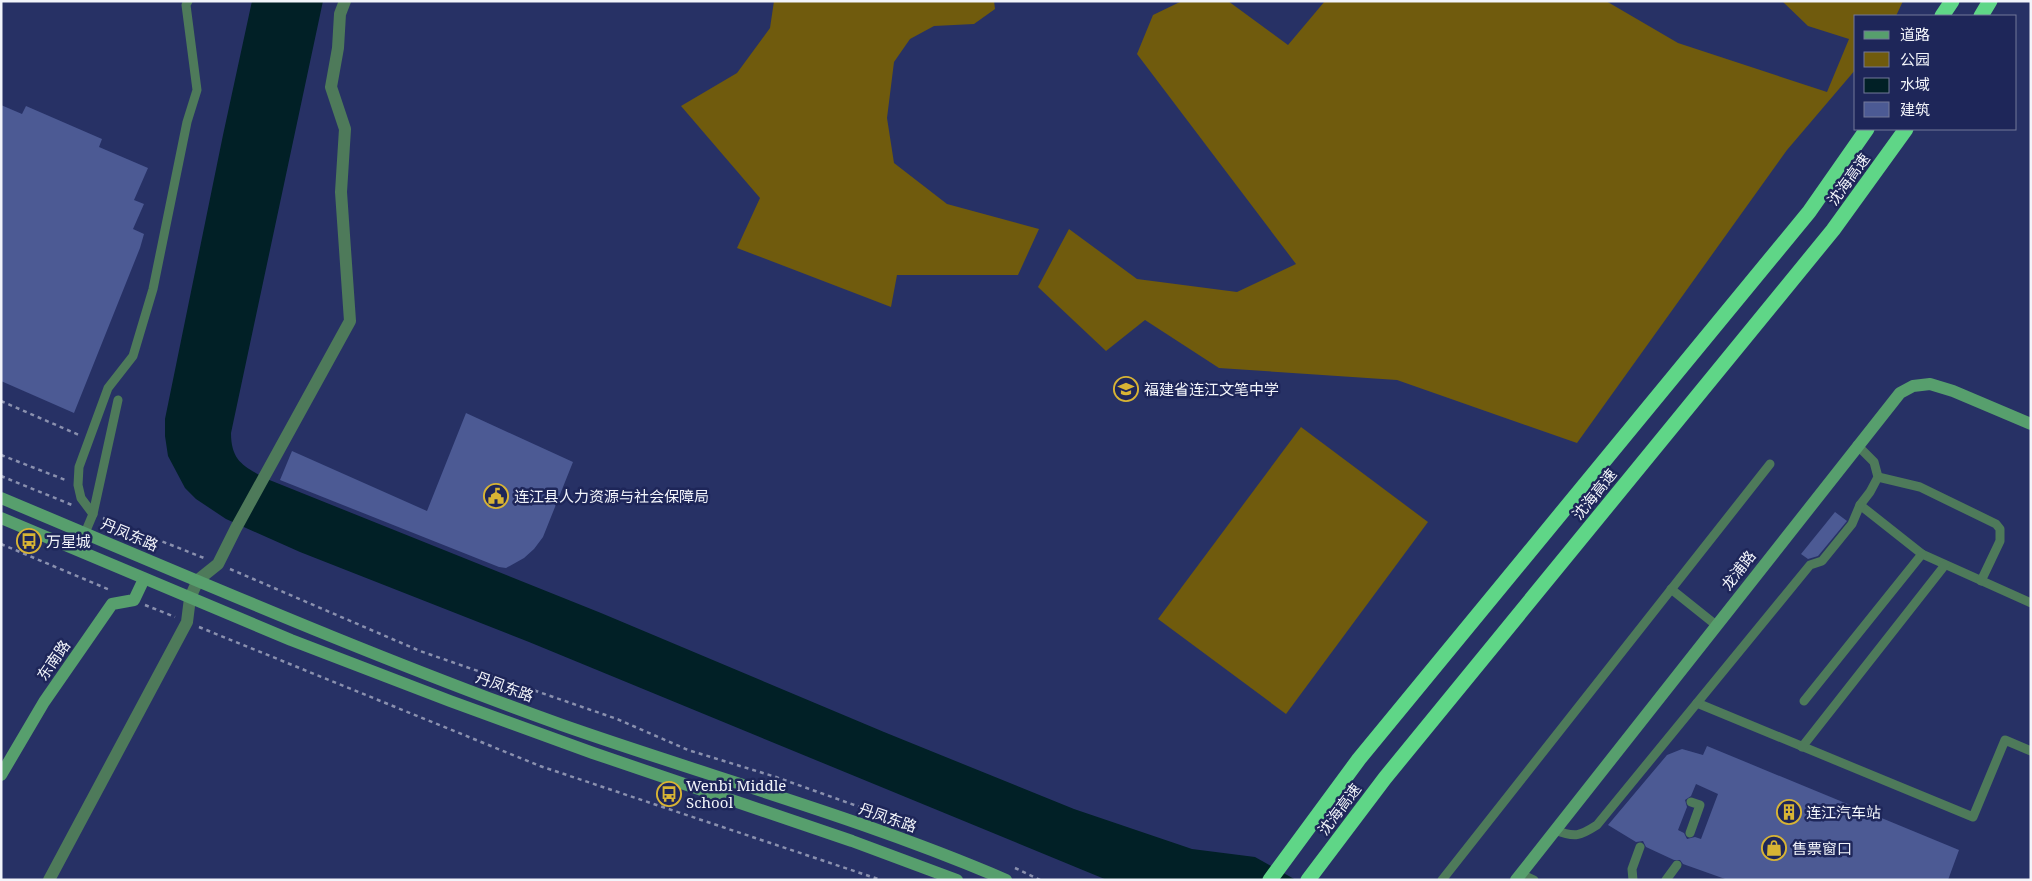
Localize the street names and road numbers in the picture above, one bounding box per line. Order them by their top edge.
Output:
street label: 沈海高速 [1822,149,1874,209]
street label: 沈海高速 [1567,464,1621,524]
street label: 丹凤东路 [98,513,162,555]
street label: 龙浦路 [1716,546,1760,594]
street label: 东南路 [32,636,74,684]
street label: 丹凤东路 [473,666,537,706]
street label: 沈海高速 [1313,779,1365,839]
street label: 丹凤东路 [856,798,920,836]

